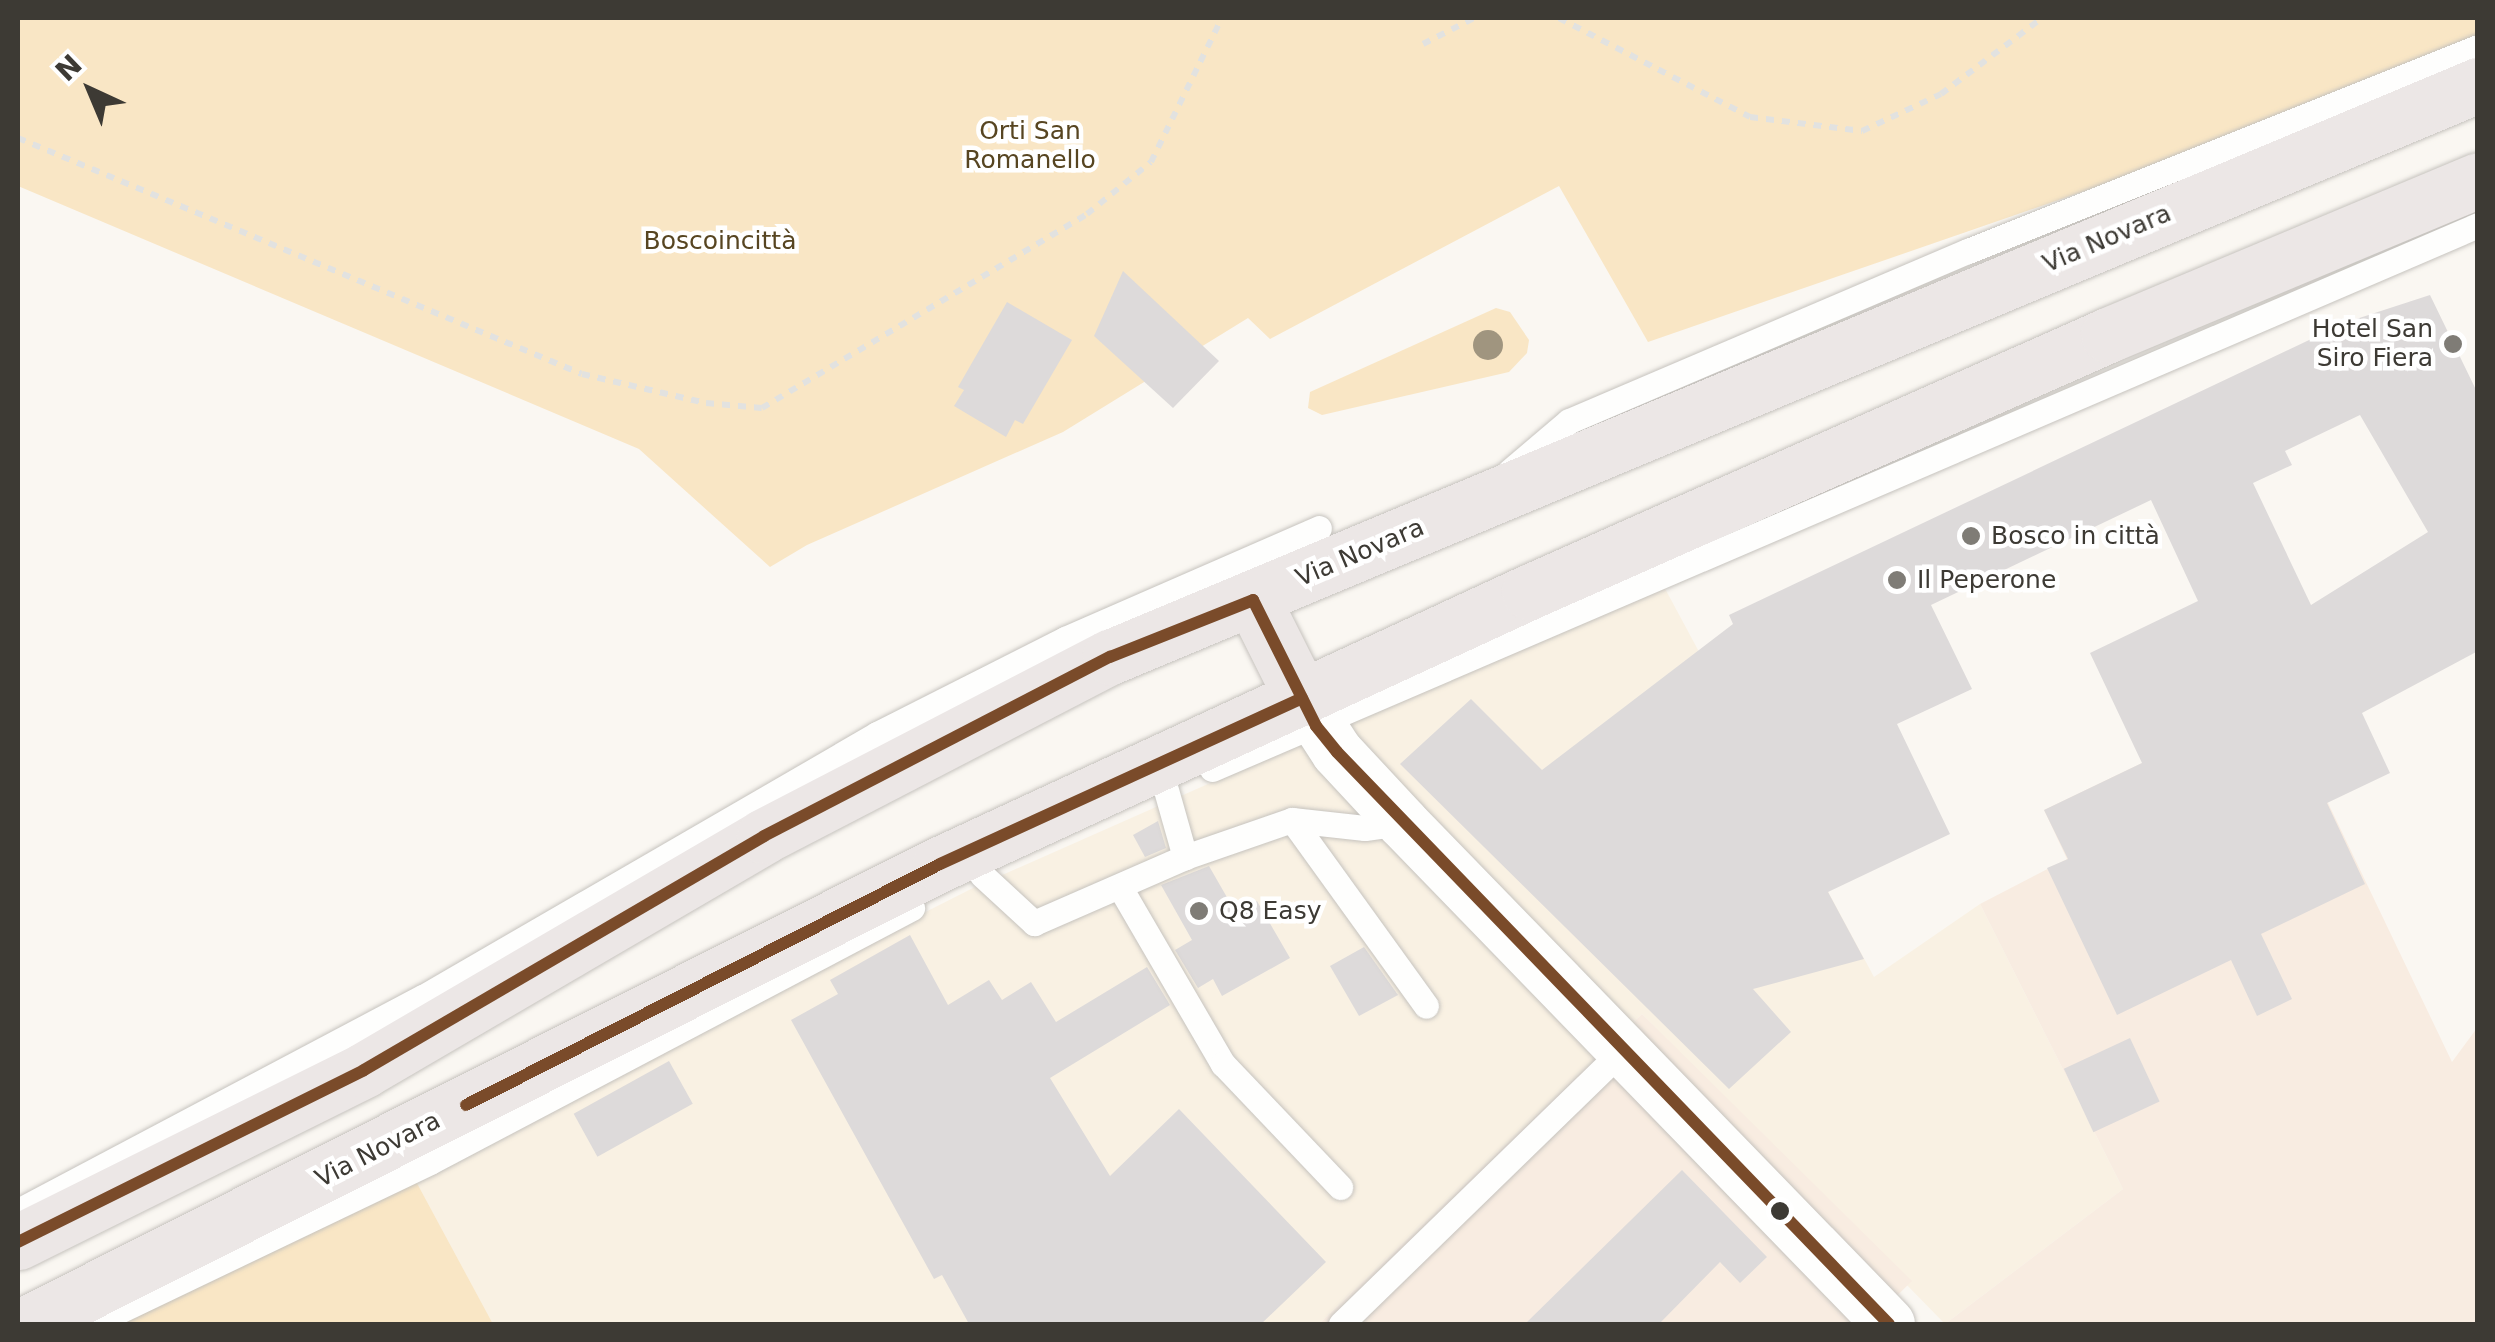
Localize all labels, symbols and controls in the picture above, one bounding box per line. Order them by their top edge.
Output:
north arrow [40,40,140,140]
text: N [49,48,89,88]
park label: Orti San Romanello [964,117,1096,176]
street label: Via Novara [2038,199,2176,279]
park label: Boscoincittà [644,226,796,256]
place label: Hotel San Siro Fiera [2312,315,2433,374]
marker: Hotel San Siro Fiera [2442,333,2464,355]
street label: Via Novara [1291,513,1429,593]
place label: Bosco in città [1991,521,2160,551]
marker: Bosco in città [1960,525,1982,547]
place label: Il Peperone [1917,565,2056,595]
marker: Il Peperone [1886,569,1908,591]
place label: Q8 Easy [1219,896,1321,926]
marker: Q8 Easy [1188,900,1210,922]
street label: Via Novara [310,1106,446,1194]
unlabelled marker [1770,1201,1790,1221]

